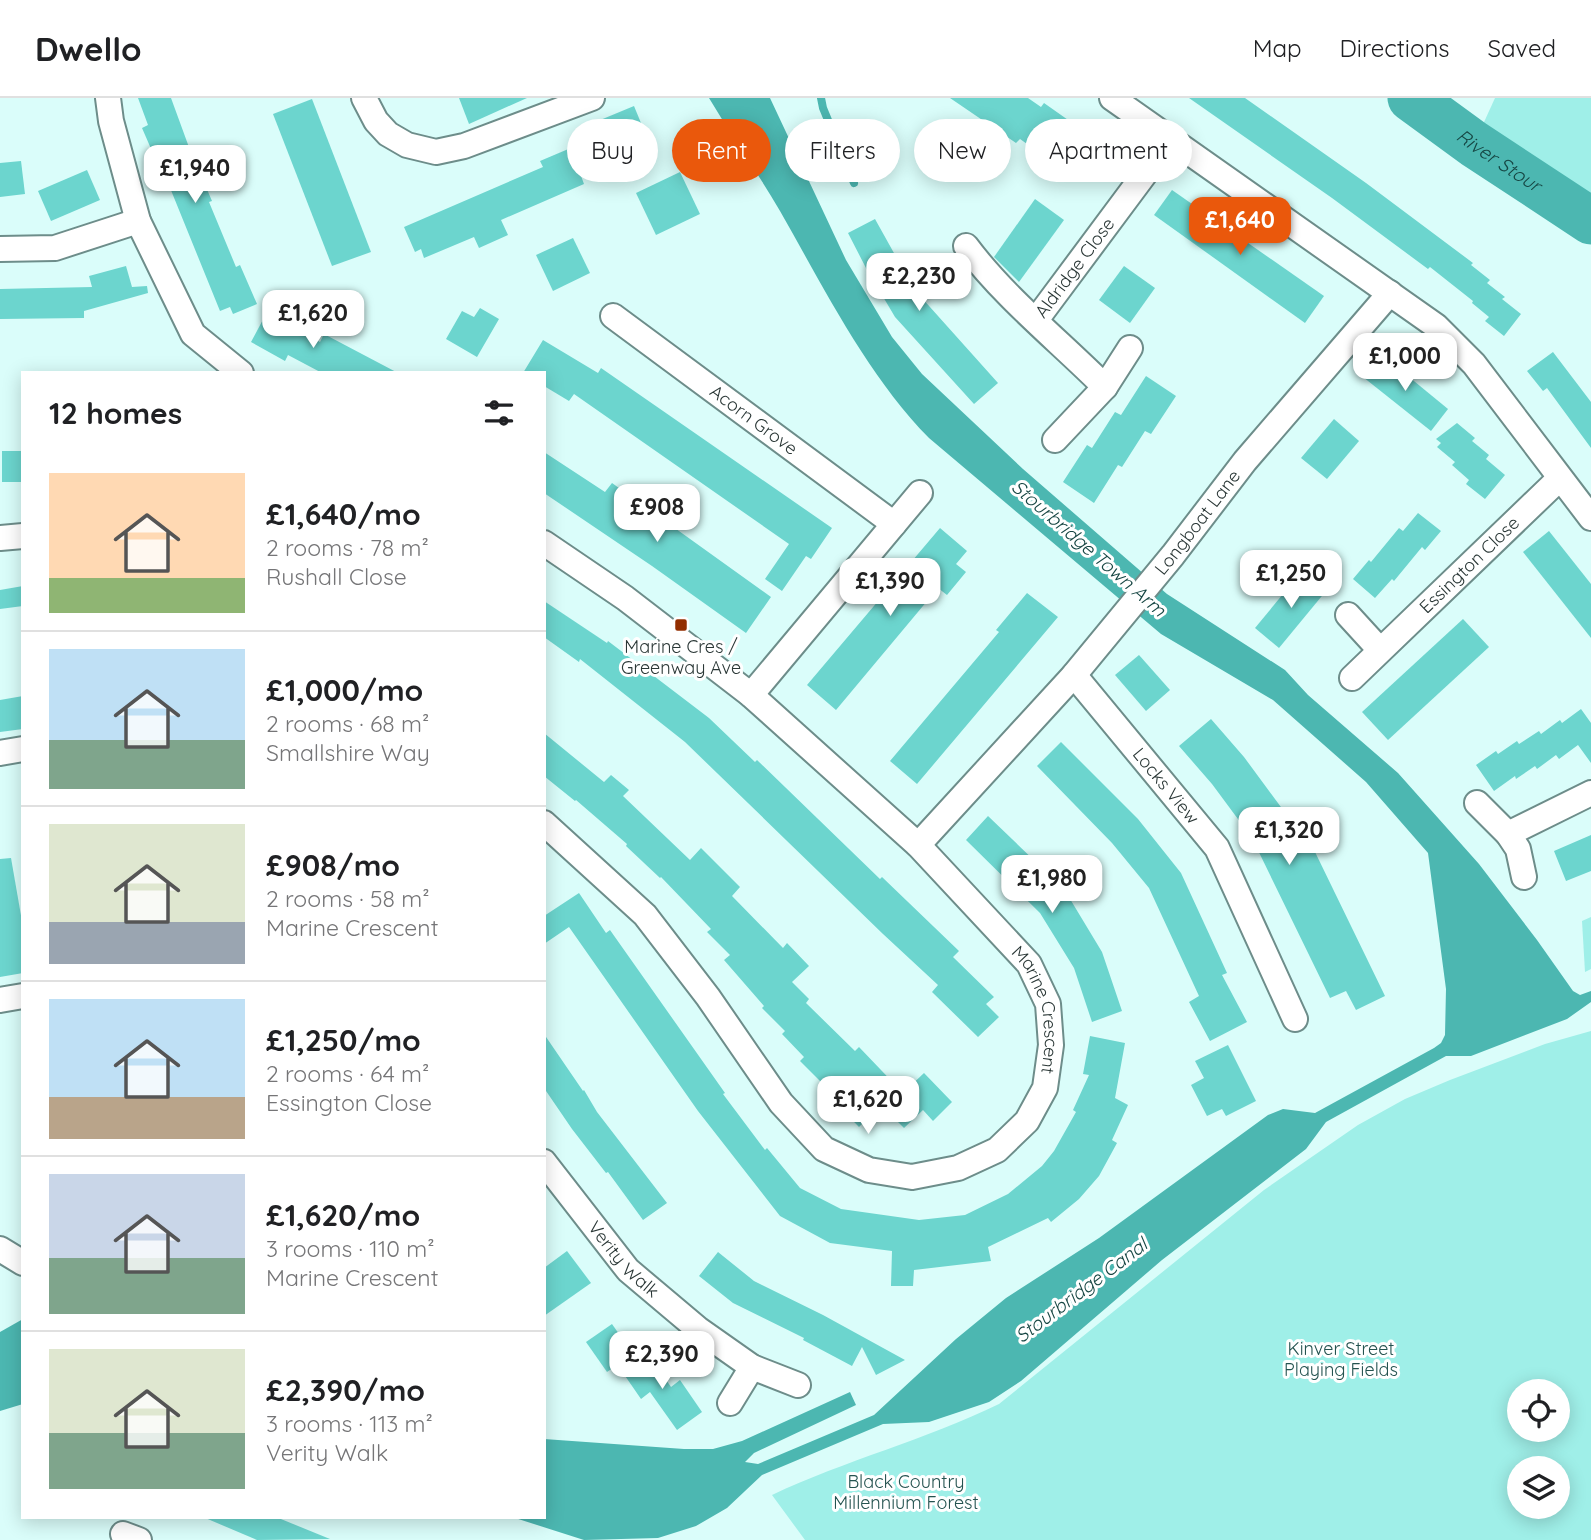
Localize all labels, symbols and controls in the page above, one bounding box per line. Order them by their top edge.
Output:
text: Dwello [35,28,142,69]
text: Map [1253,33,1302,63]
text: Directions [1340,33,1450,63]
text: Saved [1488,33,1556,63]
chip: Buy [567,119,658,182]
chip: Rent [672,119,771,182]
chip: Filters [785,119,900,182]
chip: New [914,119,1011,182]
chip: Apartment [1025,119,1192,182]
water label: River Stour [1452,123,1548,199]
pin: £1,940 [138,146,252,205]
text: £1,940 [160,153,230,182]
pin: £1,640 [1183,198,1297,257]
text: £1,640 [1205,205,1275,234]
street label: Aldridge Close [1030,213,1119,322]
pin: £2,230 [862,254,976,313]
text: £2,230 [882,261,956,290]
pin: £1,620 [256,290,370,350]
text: £1,620 [278,298,348,327]
pin: £1,000 [1348,334,1462,393]
text: £1,000 [1369,341,1441,370]
street label: Acorn Grove [705,380,802,460]
text: 12 homes [49,394,182,432]
icon: filters [480,394,518,432]
street label: Longboat Lane [1149,465,1245,580]
water label: Stourbridge Town Arm [1007,474,1172,622]
pin: £908 [616,484,698,544]
text: £908 [630,492,684,521]
text: £1,640/mo [266,495,421,533]
icon: home [105,501,189,585]
street label: Essington Close [1414,511,1524,618]
text: 2 rooms · 78 m² [266,533,429,562]
pin: £1,250 [1234,550,1348,610]
text: £1,250 [1256,558,1326,587]
pin: £1,390 [833,559,947,618]
text: Rushall Close [266,562,407,591]
text: £1,390 [855,566,925,595]
marker: Marine Cres / Greenway Ave [673,617,689,633]
place label: Marine Cres / Greenway Ave [621,635,741,679]
text: £1,000/mo [266,671,423,709]
icon: home [105,677,189,761]
text: 2 rooms · 68 m² [266,709,429,738]
text: Smallshire Way [266,738,430,767]
street label: Locks View [1128,743,1204,829]
pin: £1,320 [1232,808,1346,867]
text: £1,320 [1254,815,1324,844]
text: £908/mo [266,846,400,884]
icon: home [105,852,189,936]
pin: £1,980 [995,856,1109,915]
text: £1,980 [1017,863,1087,892]
text: 2 rooms · 58 m² [266,884,429,913]
text: Marine Crescent [266,913,438,942]
street label: Marine Crescent [1007,941,1063,1075]
text: £1,250/mo [266,1021,421,1059]
icon: home [105,1027,189,1111]
text: 2 rooms · 64 m² [266,1059,429,1088]
pin: £1,620 [811,1076,925,1136]
text: £1,620 [833,1084,903,1113]
text: Essington Close [266,1088,432,1117]
text: £1,620/mo [266,1196,420,1234]
icon: home [105,1202,189,1286]
street label: Verity Walk [583,1216,664,1302]
water label: Stourbridge Canal [1010,1231,1154,1347]
text: 3 rooms · 110 m² [266,1234,435,1263]
text: Marine Crescent [266,1263,438,1292]
pin: £2,390 [605,1332,719,1391]
park label: Kinver Street Playing Fields [1284,1337,1398,1381]
text: £2,390 [625,1339,699,1368]
text: £2,390/mo [266,1371,425,1409]
icon: home [105,1377,189,1461]
map controls [1507,1379,1570,1519]
button: locate [1507,1379,1570,1442]
text: 3 rooms · 113 m² [266,1409,433,1438]
text: Verity Walk [266,1438,388,1467]
button: layers [1507,1456,1570,1519]
park label: Black Country Millennium Forest [833,1470,979,1514]

